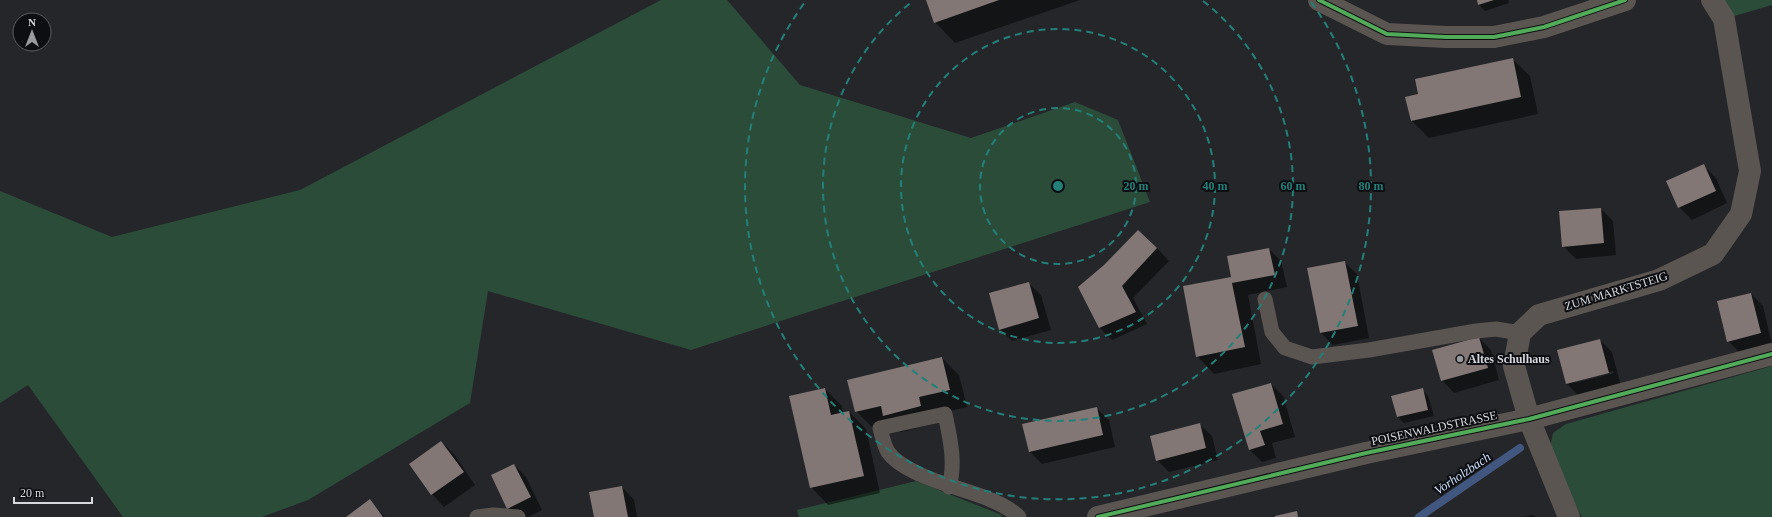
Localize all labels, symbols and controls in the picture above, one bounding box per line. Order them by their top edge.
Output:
north arrow [12,12,52,52]
text: N [28,16,36,28]
centre of rings [1051,179,1065,193]
text: 20 m [1124,179,1149,193]
text: 40 m [1203,179,1228,193]
text: 60 m [1281,179,1306,193]
text: 80 m [1359,179,1384,193]
street label: ZUM MARKTSTEIG [1563,269,1670,313]
place label: Altes Schulhaus [1468,352,1550,366]
marker: Altes Schulhaus [1455,354,1465,364]
street label: POISENWALDSTRASSE [1370,408,1498,448]
water label: Vorholzbach [1431,449,1493,498]
scale bar [14,479,92,505]
text: 20 m [20,486,45,500]

